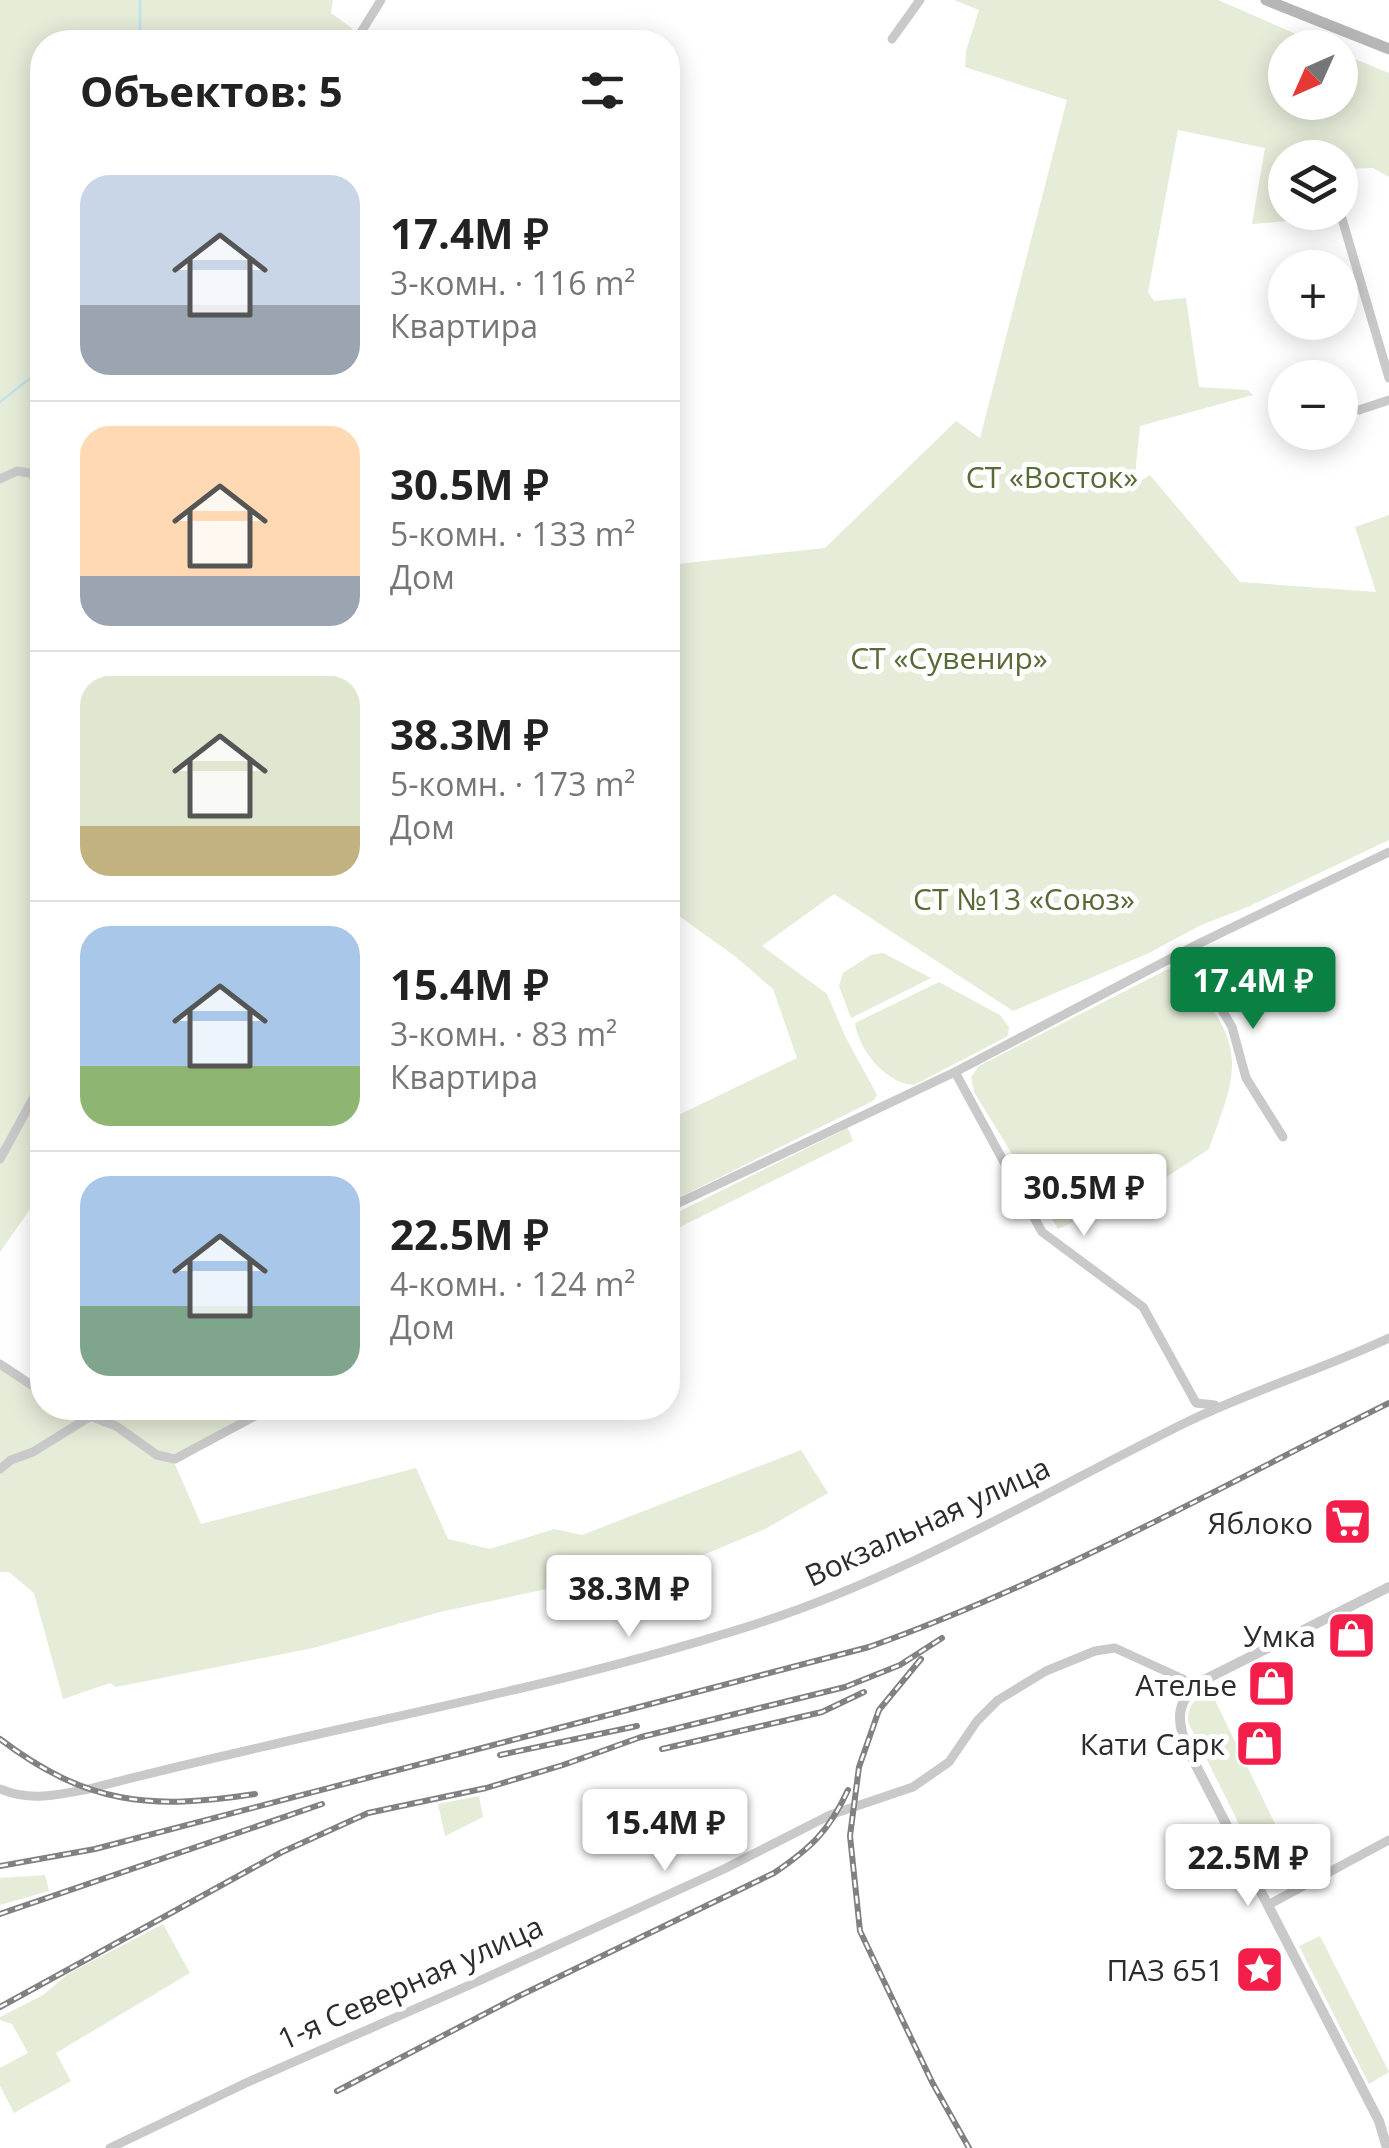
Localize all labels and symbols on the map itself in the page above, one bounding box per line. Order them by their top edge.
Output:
north arrow [1268,30,1358,120]
park label: СТ «Восток» [966,456,1138,497]
park label: СТ «Сувенир» [850,637,1048,678]
park label: СТ №13 «Союз» [913,878,1135,919]
pin: 17.4M ₽ [1161,947,1345,1032]
pin: 30.5M ₽ [992,1154,1176,1239]
street label: Вокзальная улица [798,1446,1056,1596]
supermarket icon: Яблоко [1322,1496,1374,1548]
place label: Яблоко [1207,1502,1313,1543]
pin: 38.3M ₽ [537,1555,721,1640]
shop icon: Умка [1325,1609,1377,1661]
place label: Умка [1243,1615,1316,1656]
shop icon: Ателье [1246,1658,1298,1710]
place label: Ателье [1135,1664,1237,1705]
shop icon: Кати Сарк [1234,1717,1286,1769]
place label: Кати Сарк [1080,1723,1225,1764]
pin: 15.4M ₽ [573,1789,757,1874]
pin: 22.5M ₽ [1156,1824,1340,1909]
street label: 1-я Северная улица [271,1905,549,2059]
place icon: ПАЗ 651 [1233,1943,1285,1995]
place label: ПАЗ 651 [1106,1949,1224,1990]

